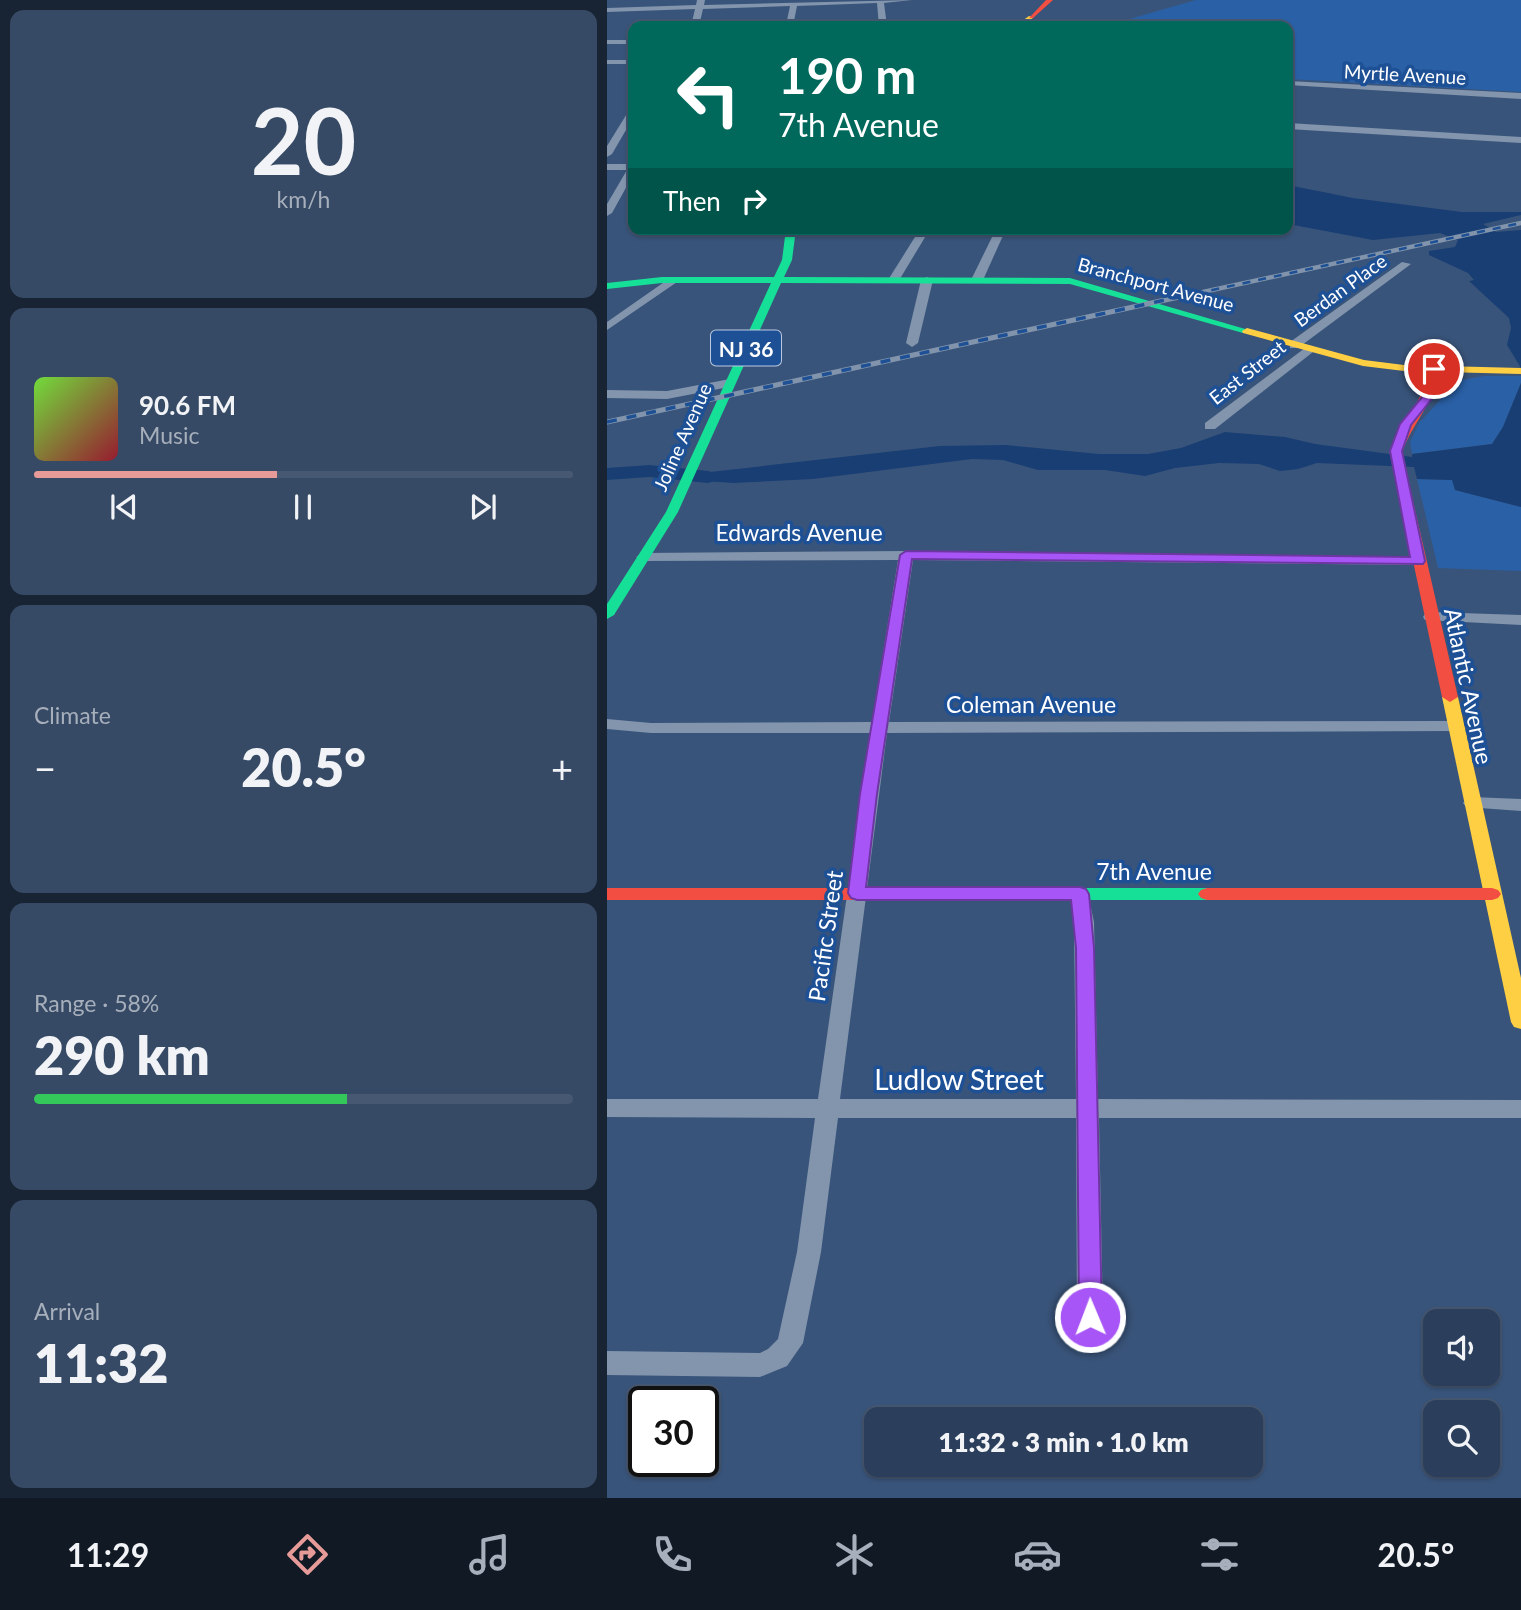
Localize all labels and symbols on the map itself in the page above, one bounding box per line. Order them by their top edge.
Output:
street label: Myrtle Avenue [1343,59,1467,89]
street label: Berdan Place [1289,249,1391,331]
street label: Branchport Avenue [1075,252,1237,316]
road number: NJ 36 [711,330,781,366]
street label: East Street [1204,335,1290,409]
pin [1404,339,1464,399]
street label: Joline Avenue [648,380,716,494]
street label: Edwards Avenue [715,518,883,546]
street label: Atlantic Avenue [1439,605,1499,767]
street label: Coleman Avenue [946,690,1116,718]
street label: 7th Avenue [1096,857,1212,885]
street label: Pacific Street [802,868,848,1003]
street label: Ludlow Street [874,1062,1044,1096]
position arrow [1053,1280,1127,1354]
speed limit sign: 30 [628,1386,719,1477]

